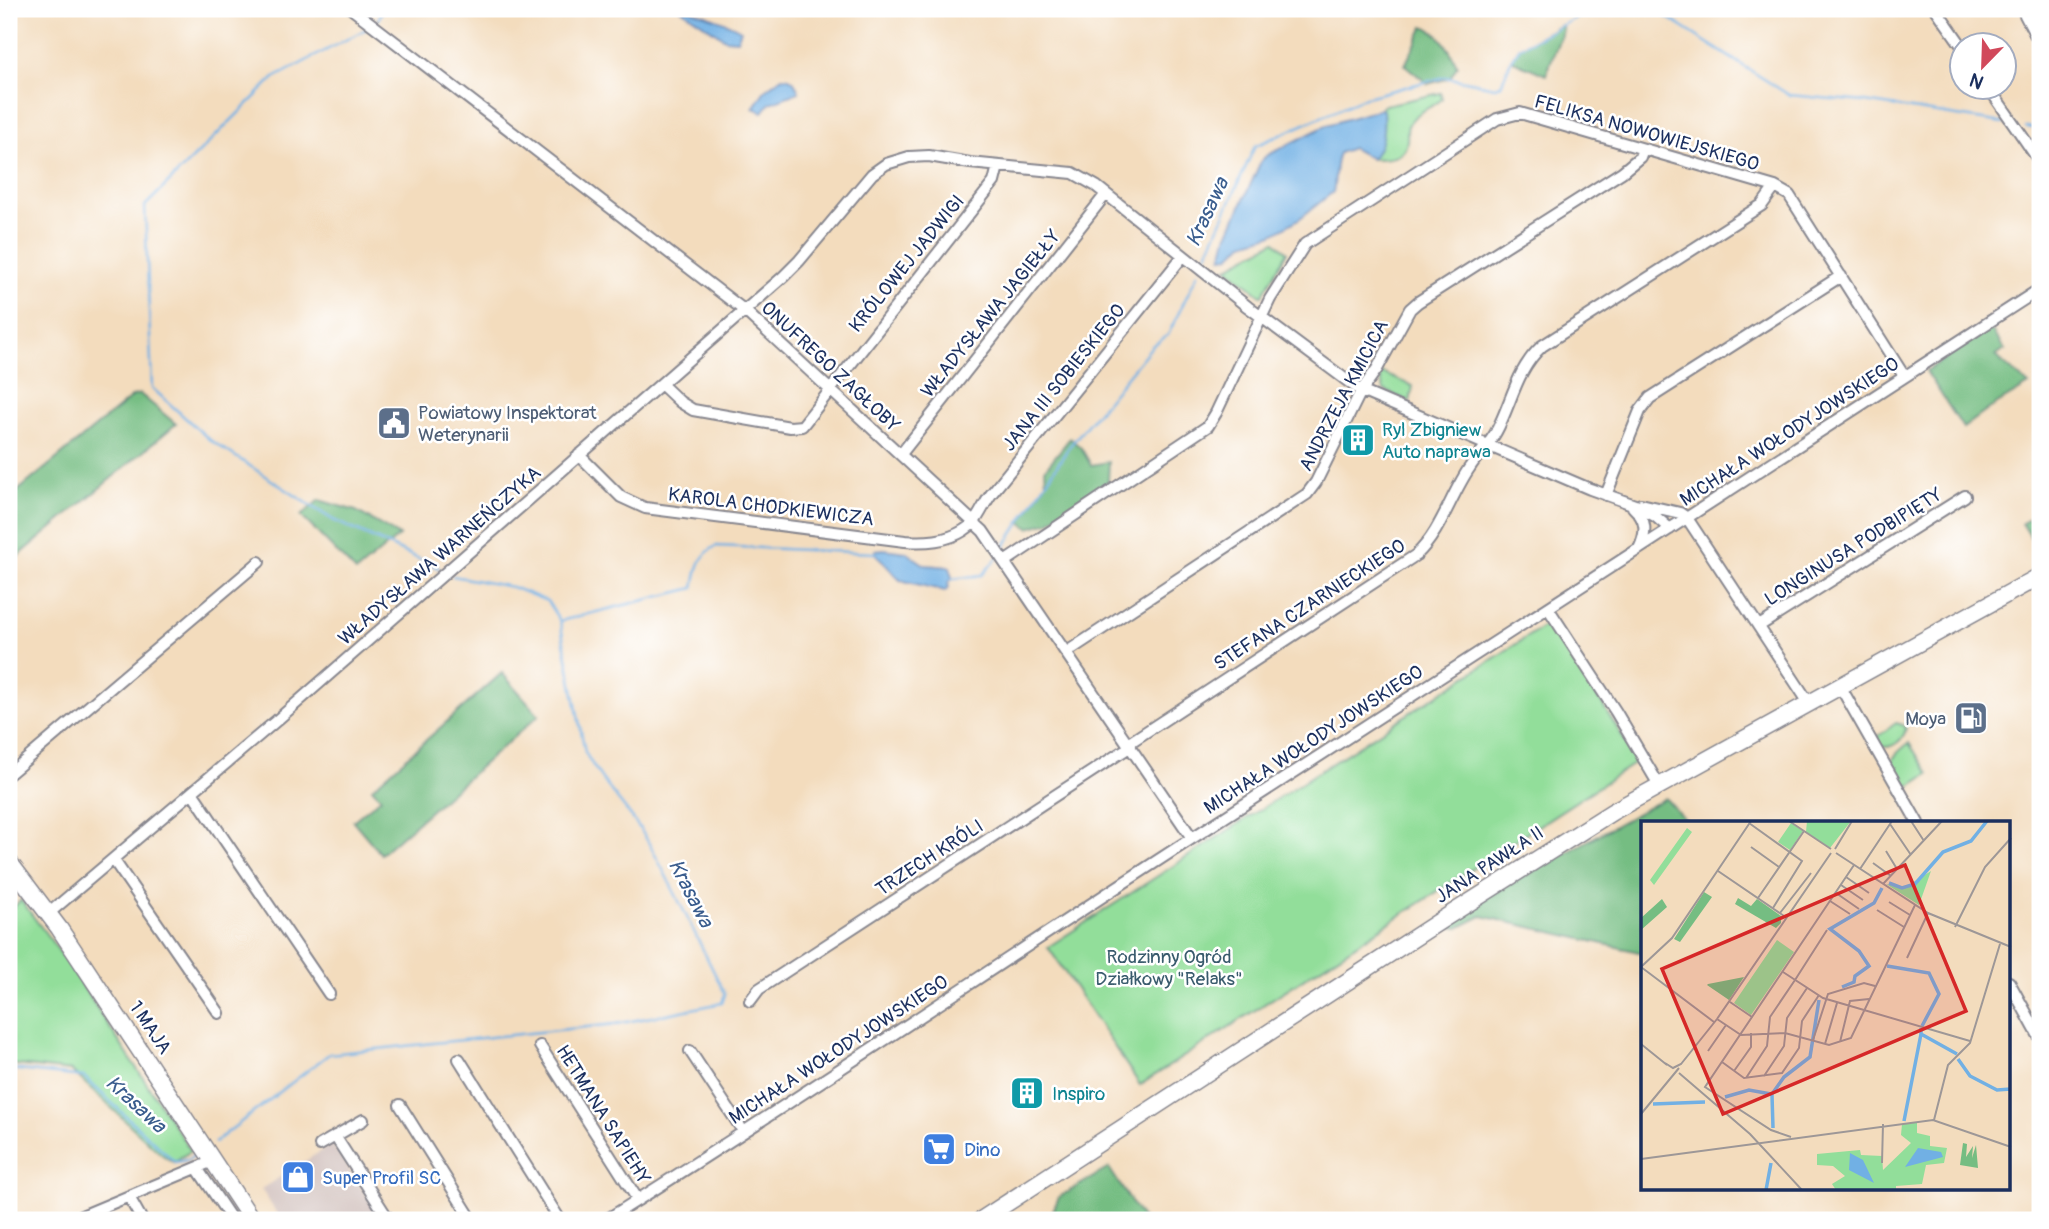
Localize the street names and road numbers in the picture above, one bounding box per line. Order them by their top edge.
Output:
street label: FELIKSA NOWOWIEJSKIEGO [1532,89,1762,177]
street label: KRÓLOWEJ JADWIGI [844,190,970,337]
street label: WŁADYSŁAWA JAGIEŁŁY [916,225,1066,402]
street label: ONUFREGO ZAGŁOBY [756,296,905,437]
street label: JANA III SOBIESKIEGO [997,299,1131,456]
street label: ANDRZEJA KMICICA [1294,316,1394,475]
street label: MICHAŁA WOŁODYJOWSKIEGO [1675,352,1904,512]
street label: WŁADYSŁAWA WARNEŃCZYKA [333,461,546,650]
street label: KAROLA CHODKIEWICZA [667,482,875,532]
street label: LONGINUSA PODBIPIĘTY [1760,482,1947,611]
street label: STEFANA CZARNIECKIEGO [1209,534,1410,676]
street label: MICHAŁA WOŁODYJOWSKIEGO [1199,660,1428,820]
street label: TRZECH KRÓLI [871,814,988,902]
street label: JANA PAWŁA II [1431,821,1548,909]
street label: MICHAŁA WOŁODYJOWSKIEGO [724,970,953,1130]
street label: 1 MAJA [124,996,177,1059]
street label: HETMANA SAPIEHY [551,1040,656,1189]

